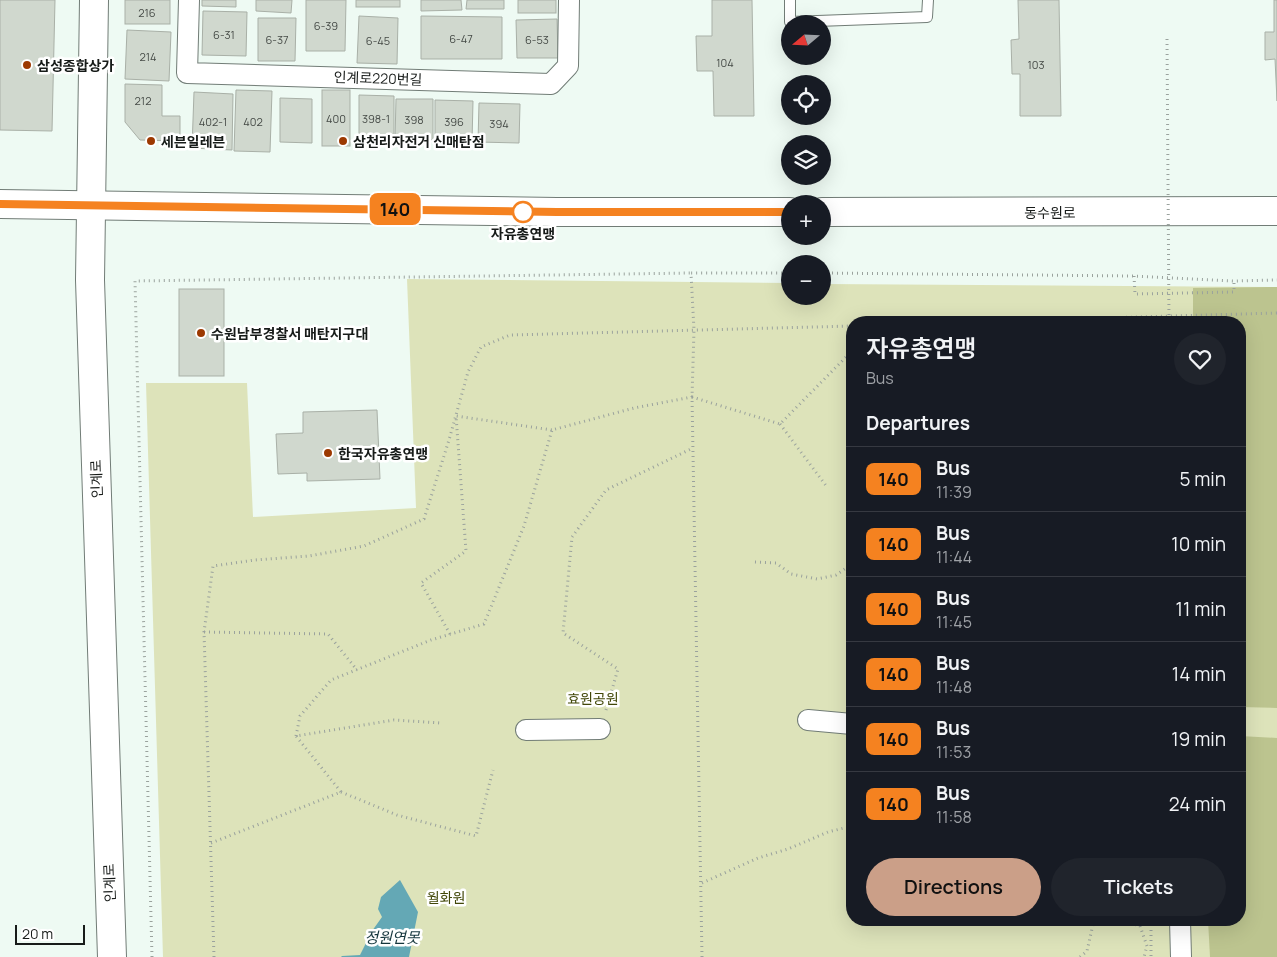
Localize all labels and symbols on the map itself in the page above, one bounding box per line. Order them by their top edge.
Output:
house number: 216 [138,5,156,20]
north arrow [781,15,831,65]
house number: 6-39 [314,18,338,33]
house number: 6-31 [213,27,235,42]
house number: 6-47 [449,31,473,46]
house number: 6-37 [265,32,289,47]
house number: 6-53 [525,32,549,47]
house number: 6-45 [366,33,390,48]
house number: 214 [139,49,157,64]
house number: 104 [716,55,734,70]
place label: 삼성종합상가 [37,56,114,75]
house number: 103 [1027,57,1045,72]
marker: 삼성종합상가 [21,59,33,71]
street label: 인계로220번길 [333,67,423,89]
house number: 212 [135,93,151,108]
house number: 400 [326,111,346,126]
house number: 398-1 [362,111,390,126]
house number: 398 [404,112,424,127]
house number: 402-1 [199,114,227,129]
house number: 402 [243,114,263,129]
house number: 396 [444,114,464,129]
house number: 394 [489,116,509,131]
place label: 세븐일레븐 [161,132,226,151]
place label: 삼천리자전거 신매탄점 [353,132,485,151]
marker: 세븐일레븐 [145,135,157,147]
marker: 삼천리자전거 신매탄점 [337,135,349,147]
line badge: 140 [366,193,424,225]
marker: 자유총연맹 [512,201,534,223]
street label: 동수원로 [1024,203,1076,222]
place label: 자유총연맹 [491,224,555,243]
place label: 수원남부경찰서 매탄지구대 [211,324,368,343]
marker: 수원남부경찰서 매탄지구대 [195,327,207,339]
place label: 한국자유총연맹 [338,444,428,463]
marker: 한국자유총연맹 [322,447,334,459]
street label: 인계로 [86,459,106,499]
park label: 효원공원 [567,689,619,708]
street label: 인계로 [99,863,119,903]
park label: 월화원 [427,888,465,907]
scale bar [15,922,85,945]
water label: 정원연못 [364,927,421,948]

